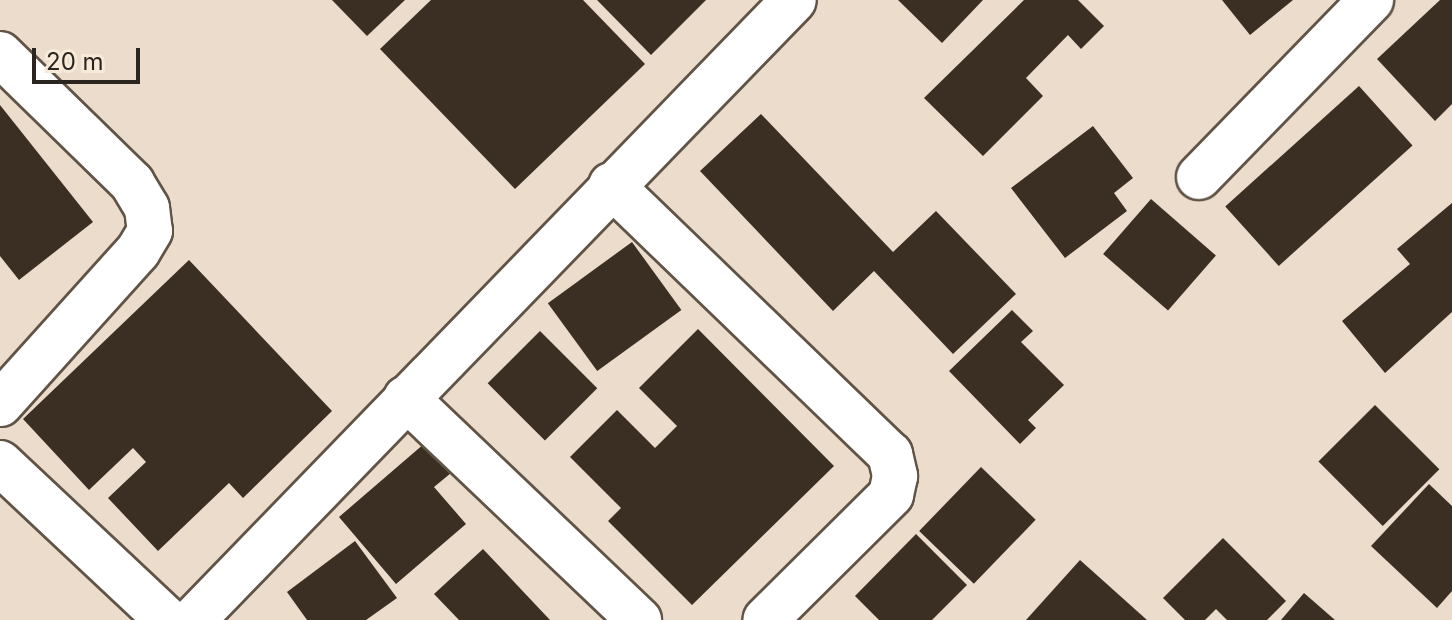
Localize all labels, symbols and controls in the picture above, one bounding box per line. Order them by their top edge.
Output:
scale bar [36,32,144,82]
text: 20 m [46,47,104,76]

